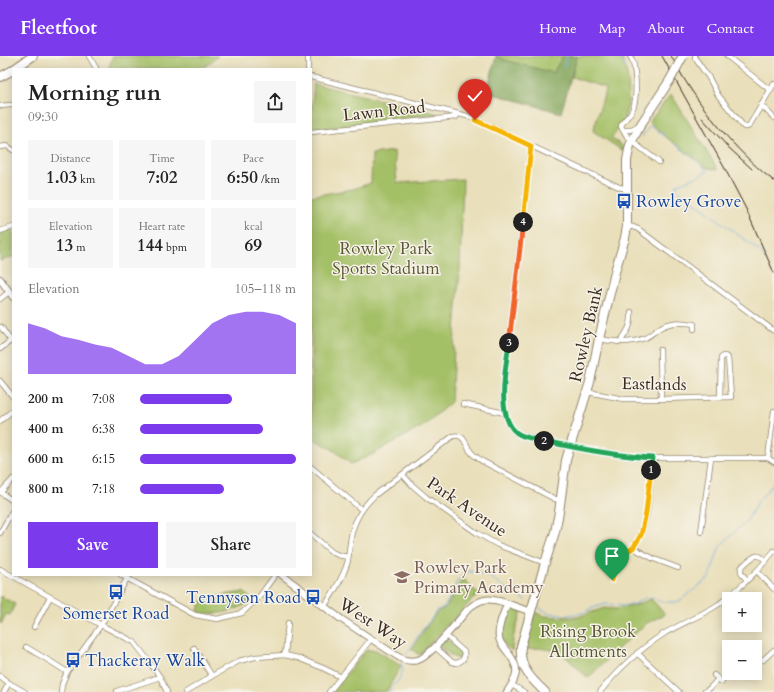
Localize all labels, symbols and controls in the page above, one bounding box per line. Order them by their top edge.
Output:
text: Fleetfoot [20,15,97,41]
text: Home [539,19,577,38]
text: Map [599,19,625,38]
text: About [647,19,684,38]
text: Contact [706,19,754,38]
text: Morning run [28,78,161,108]
pin [458,79,492,120]
button: share [254,81,296,123]
icon: check [464,85,486,107]
street label: Lawn Road [342,95,426,127]
text: 09:30 [28,108,58,126]
text: Distance [51,151,91,166]
text: Time [149,151,175,166]
text: Pace [243,151,264,166]
text: 1.03 [46,166,77,189]
text: 7:02 [146,166,178,189]
text: 6:50 [227,166,258,189]
text: km [77,172,95,187]
text: /km [258,172,280,187]
place label: Rowley Grove [636,190,741,213]
bus stop icon: Rowley Grove [615,192,633,210]
pin: 4 [513,212,533,232]
text: 4 [520,214,526,229]
text: Elevation [49,219,93,234]
text: Heart rate [139,219,185,234]
text: kcal [244,219,263,234]
text: 13 [56,234,73,257]
text: 144 [137,234,163,257]
text: 69 [245,234,262,257]
park label: Rowley Park Sports Stadium [332,237,440,280]
text: m [73,240,86,255]
text: bpm [163,240,187,255]
text: Elevation [28,280,80,298]
text: 105–118 m [234,280,296,298]
street label: Rowley Bank [564,283,608,384]
pin: 3 [499,333,519,353]
text: 3 [506,335,512,350]
street label: Eastlands [621,372,687,396]
text: 200 m [28,390,63,408]
text: 7:08 [92,390,115,408]
text: 400 m [28,420,63,438]
text: 6:38 [92,420,115,438]
pin: 2 [534,431,554,451]
text: 2 [541,433,547,448]
text: 600 m [28,450,63,468]
text: 6:15 [92,450,115,468]
pin: 1 [641,460,661,480]
text: 1 [648,462,654,477]
street label: Park Avenue [422,472,512,542]
text: 800 m [28,480,63,498]
text: 7:18 [92,480,115,498]
button: Save [28,522,158,568]
button: Share [166,522,296,568]
pin [595,539,629,580]
icon: arrive [601,545,623,567]
place label: Rowley Park Primary Academy [414,556,544,599]
school or university icon: Rowley Park Primary Academy [393,568,411,586]
bus stop icon: Somerset Road [107,583,125,601]
place label: Tennyson Road [186,586,301,609]
bus stop icon: Tennyson Road [304,588,322,606]
street label: West Way [334,592,412,654]
map controls [722,592,762,680]
button: + [722,592,762,632]
place label: Somerset Road [63,602,169,625]
park label: Rising Brook Allotments [540,620,637,663]
button: − [722,640,762,680]
place label: Thackeray Walk [85,649,206,672]
bus stop icon: Thackeray Walk [64,651,82,669]

